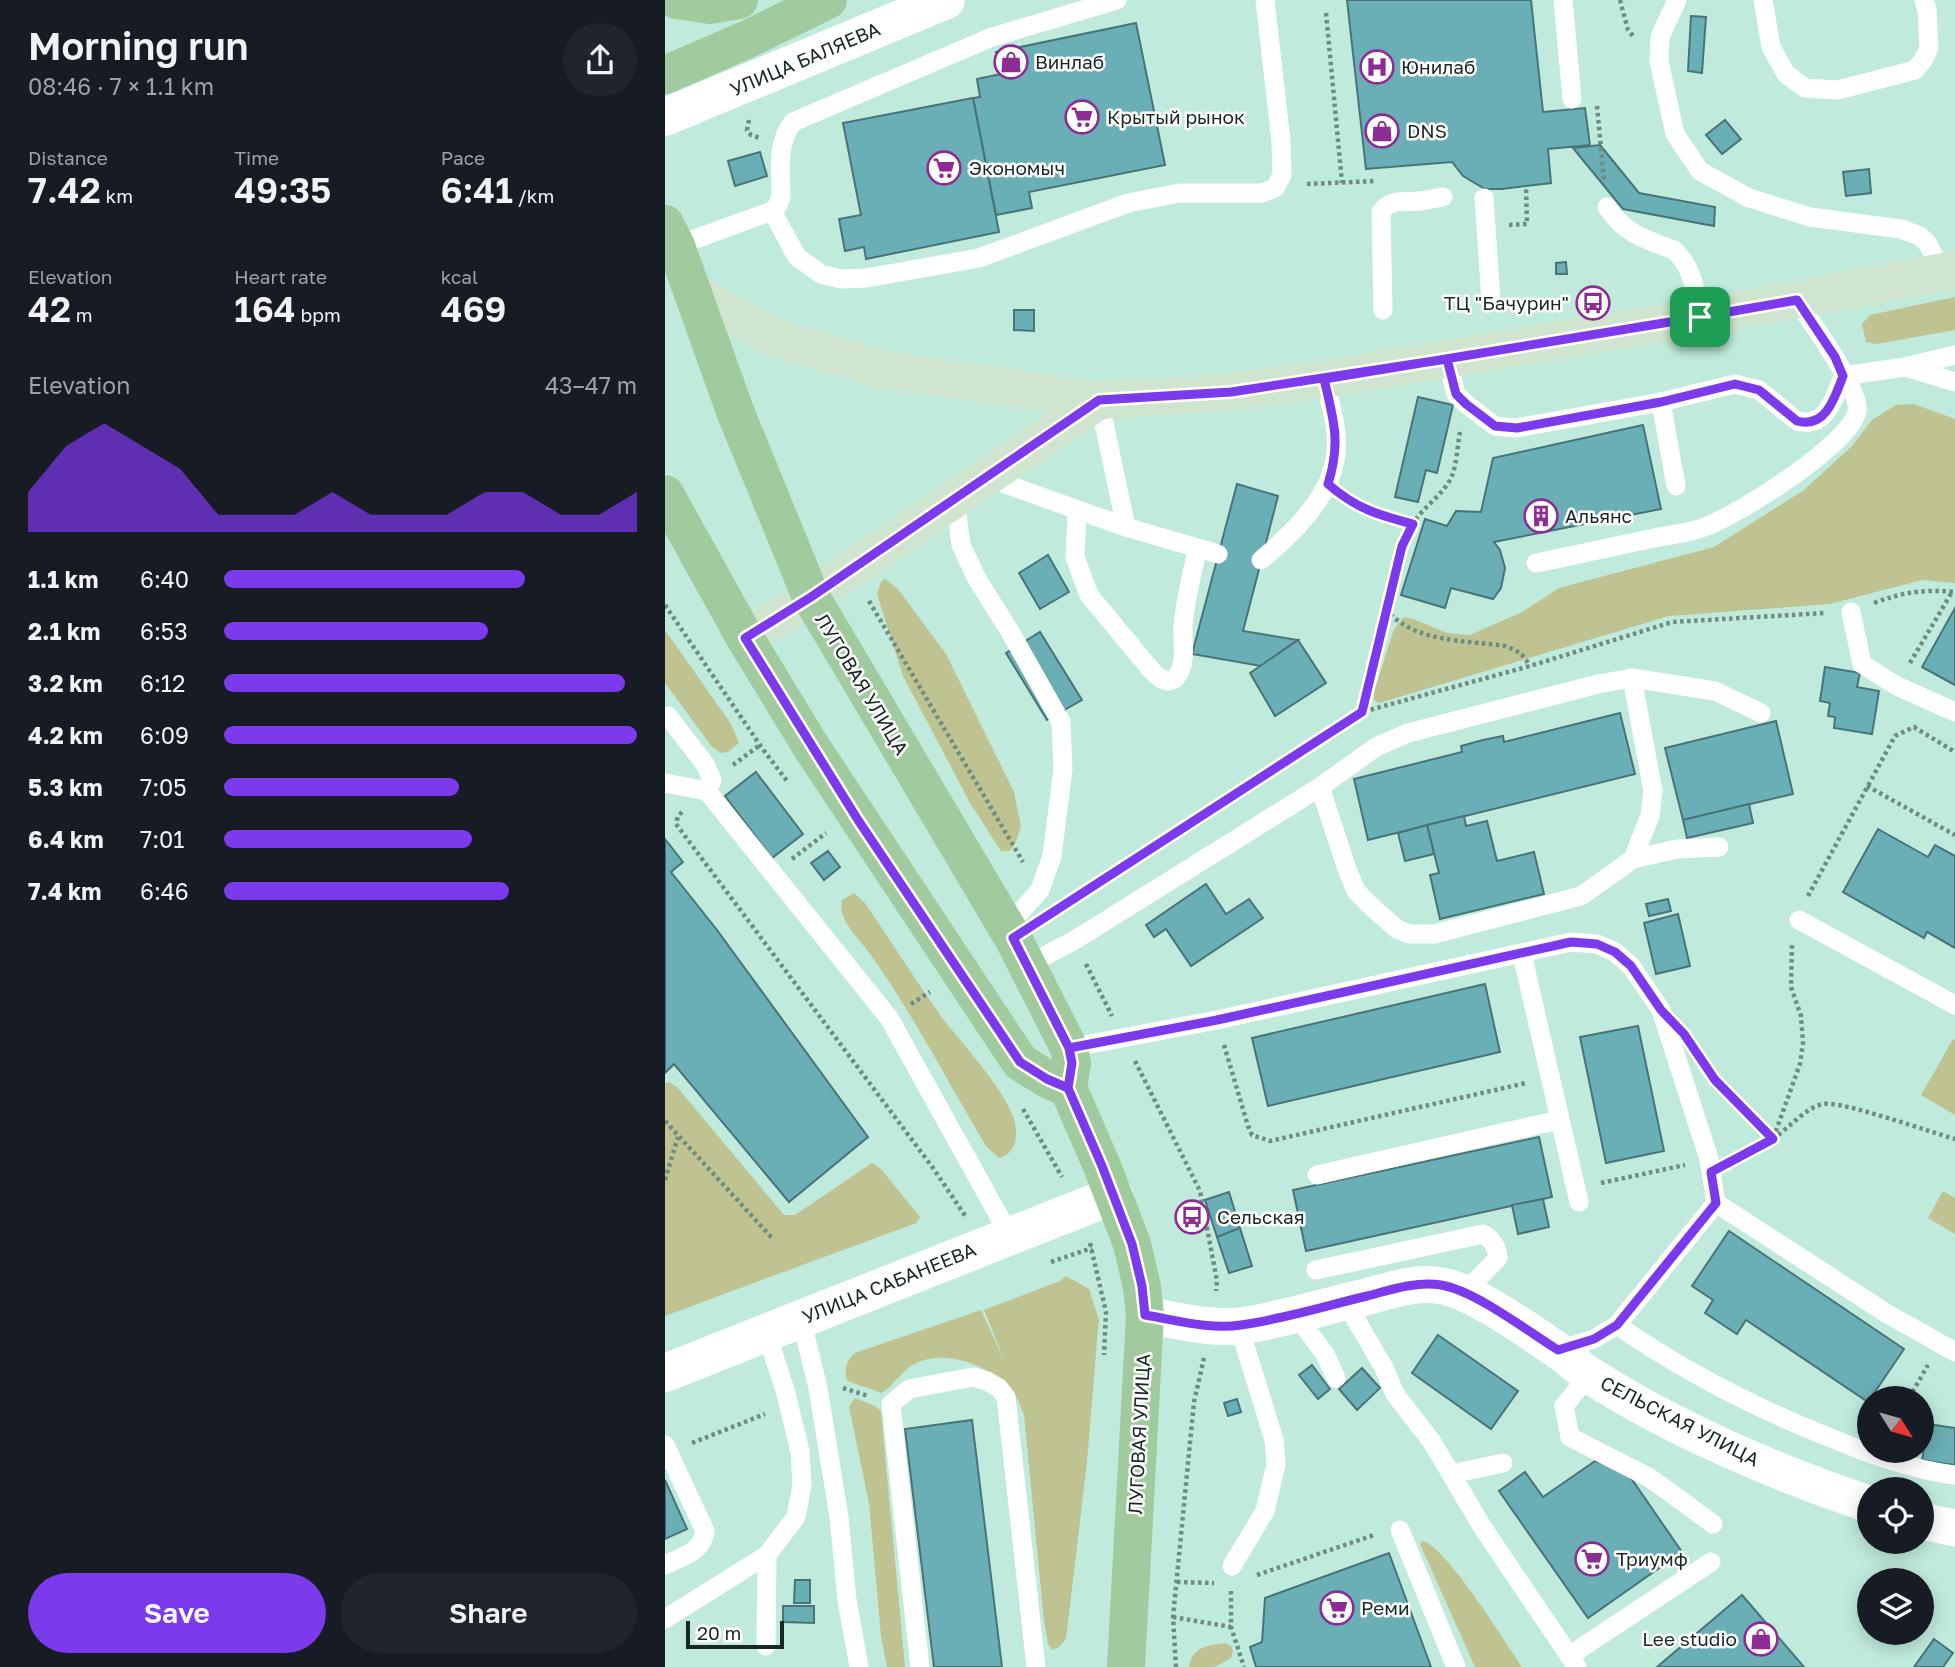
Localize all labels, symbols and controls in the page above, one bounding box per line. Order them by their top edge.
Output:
street label: УЛИЦА БАЛЯЕВА [726,16,884,101]
text: Morning run [28,23,249,68]
button: share [563,23,637,97]
shop icon: Винлаб [992,43,1030,81]
hospital icon: Юнилаб [1358,48,1396,86]
place label: Винлаб [1035,50,1104,73]
place label: Юнилаб [1401,55,1475,78]
text: 08:46 · 7 × 1.1 km [28,72,214,100]
supermarket icon: Крытый рынок [1063,98,1101,136]
place label: Крытый рынок [1107,105,1245,128]
shop icon: DNS [1363,112,1401,150]
place label: DNS [1407,119,1447,142]
text: Distance [28,146,108,169]
text: Time [234,146,279,169]
text: Pace [441,146,485,169]
supermarket icon: Экономыч [925,149,963,187]
place label: Экономыч [969,156,1065,179]
text: 7.42 [28,169,101,211]
text: 49:35 [234,169,331,211]
text: 6:41 [441,169,513,211]
text: km [101,184,133,207]
text: /km [513,184,554,207]
text: Elevation [28,265,113,288]
text: Heart rate [234,265,327,288]
text: kcal [441,265,478,288]
bus stop icon: ТЦ "Бачурин" [1574,284,1612,322]
pin [1670,287,1730,347]
text: 42 [28,288,71,330]
text: 164 [234,288,296,330]
text: 469 [441,288,506,330]
place label: ТЦ "Бачурин" [1444,291,1569,314]
icon: arrive [1681,298,1719,336]
text: m [71,303,93,326]
text: bpm [296,303,341,326]
text: Elevation [28,371,130,399]
text: 43–47 m [545,371,637,399]
building icon: Альянс [1522,497,1560,535]
place label: Альянс [1565,504,1632,527]
text: 1.1 km [28,565,98,593]
text: 6:40 [140,565,189,593]
street label: ЛУГОВАЯ УЛИЦА [811,609,914,759]
text: 2.1 km [28,617,100,645]
text: 6:53 [140,617,188,645]
text: 3.2 km [28,669,103,697]
text: 6:12 [140,669,185,697]
text: 4.2 km [28,721,103,749]
text: 6:09 [140,721,189,749]
text: 5.3 km [28,773,103,801]
text: 7:05 [140,773,187,801]
text: 6.4 km [28,825,104,853]
text: 7:01 [140,825,185,853]
text: 7.4 km [28,877,102,905]
text: 6:46 [140,877,189,905]
bus stop icon: Сельская [1173,1198,1211,1236]
place label: Сельская [1217,1205,1305,1228]
street label: УЛИЦА САБАНЕЕВА [799,1237,979,1328]
street label: ЛУГОВАЯ УЛИЦА [1123,1353,1154,1515]
street label: СЕЛЬСКАЯ УЛИЦА [1597,1371,1764,1471]
north arrow [1857,1386,1934,1463]
map controls [1857,1386,1934,1645]
button: locate [1857,1477,1934,1554]
supermarket icon: Триумф [1573,1540,1611,1578]
place label: Триумф [1616,1547,1688,1570]
button: layers [1857,1568,1934,1645]
button: Save [28,1573,326,1653]
button: Share [340,1573,637,1653]
supermarket icon: Реми [1318,1589,1356,1627]
place label: Реми [1361,1596,1410,1619]
scale bar [686,1618,784,1650]
shop icon: Lee studio [1742,1620,1780,1658]
text: 20 m [697,1621,741,1644]
place label: Lee studio [1642,1627,1737,1650]

